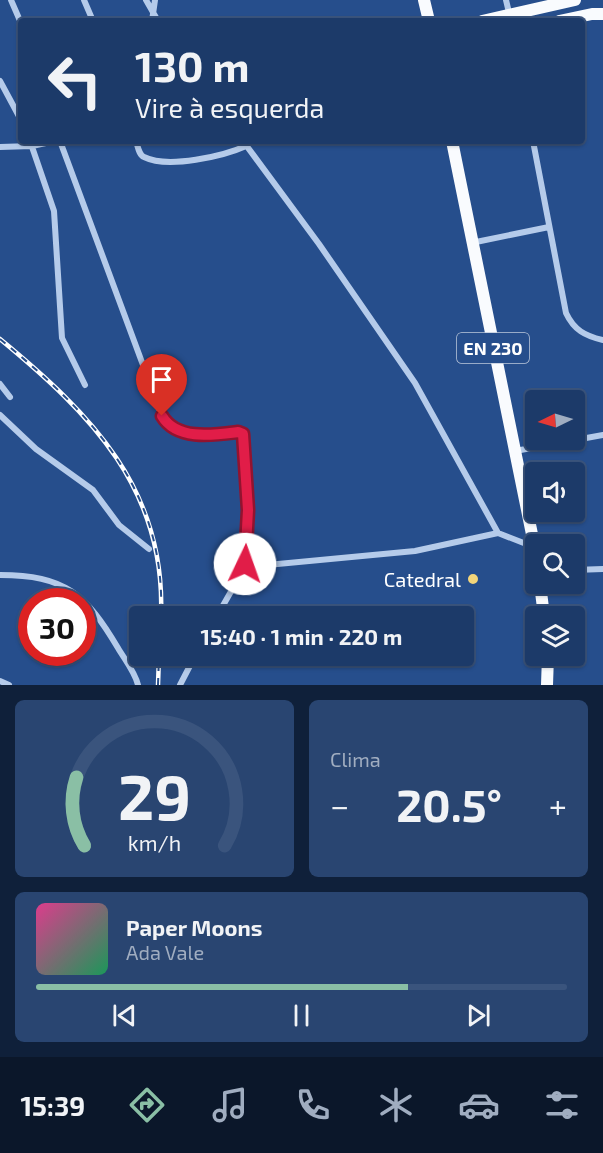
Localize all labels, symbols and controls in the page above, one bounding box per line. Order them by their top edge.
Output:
text: 130 m [135,40,250,90]
icon: left [36,42,114,120]
text: Vire à esquerda [135,91,324,123]
road number: EN 230 [457,333,529,363]
pin [136,354,187,416]
icon: arrive [145,363,178,396]
north arrow [525,390,585,450]
map controls [525,390,585,666]
button: sound [525,462,585,522]
position arrow [213,532,277,596]
button: search [525,534,585,594]
place label: Catedral [384,567,461,591]
marker: Catedral [466,572,480,586]
speed limit sign: 30 [18,588,96,666]
button: layers [525,606,585,666]
text: 15:40 · 1 min · 220 m [201,623,402,649]
text: Clima [330,747,381,771]
text: 29 [118,758,191,833]
text: 20.5° [396,777,502,831]
text: − [330,785,349,825]
text: + [549,785,567,825]
text: km/h [128,830,181,855]
text: Paper Moons [126,914,262,940]
text: Ada Vale [126,940,204,964]
icon: previous [108,999,141,1032]
icon: pause [285,999,318,1032]
icon: next [462,999,495,1032]
icon: directions [126,1084,168,1126]
icon: music [209,1084,251,1126]
icon: phone [292,1084,334,1126]
icon: climate [375,1084,417,1126]
icon: car [458,1084,500,1126]
icon: filters [541,1084,583,1126]
text: 15:39 [20,1089,85,1121]

